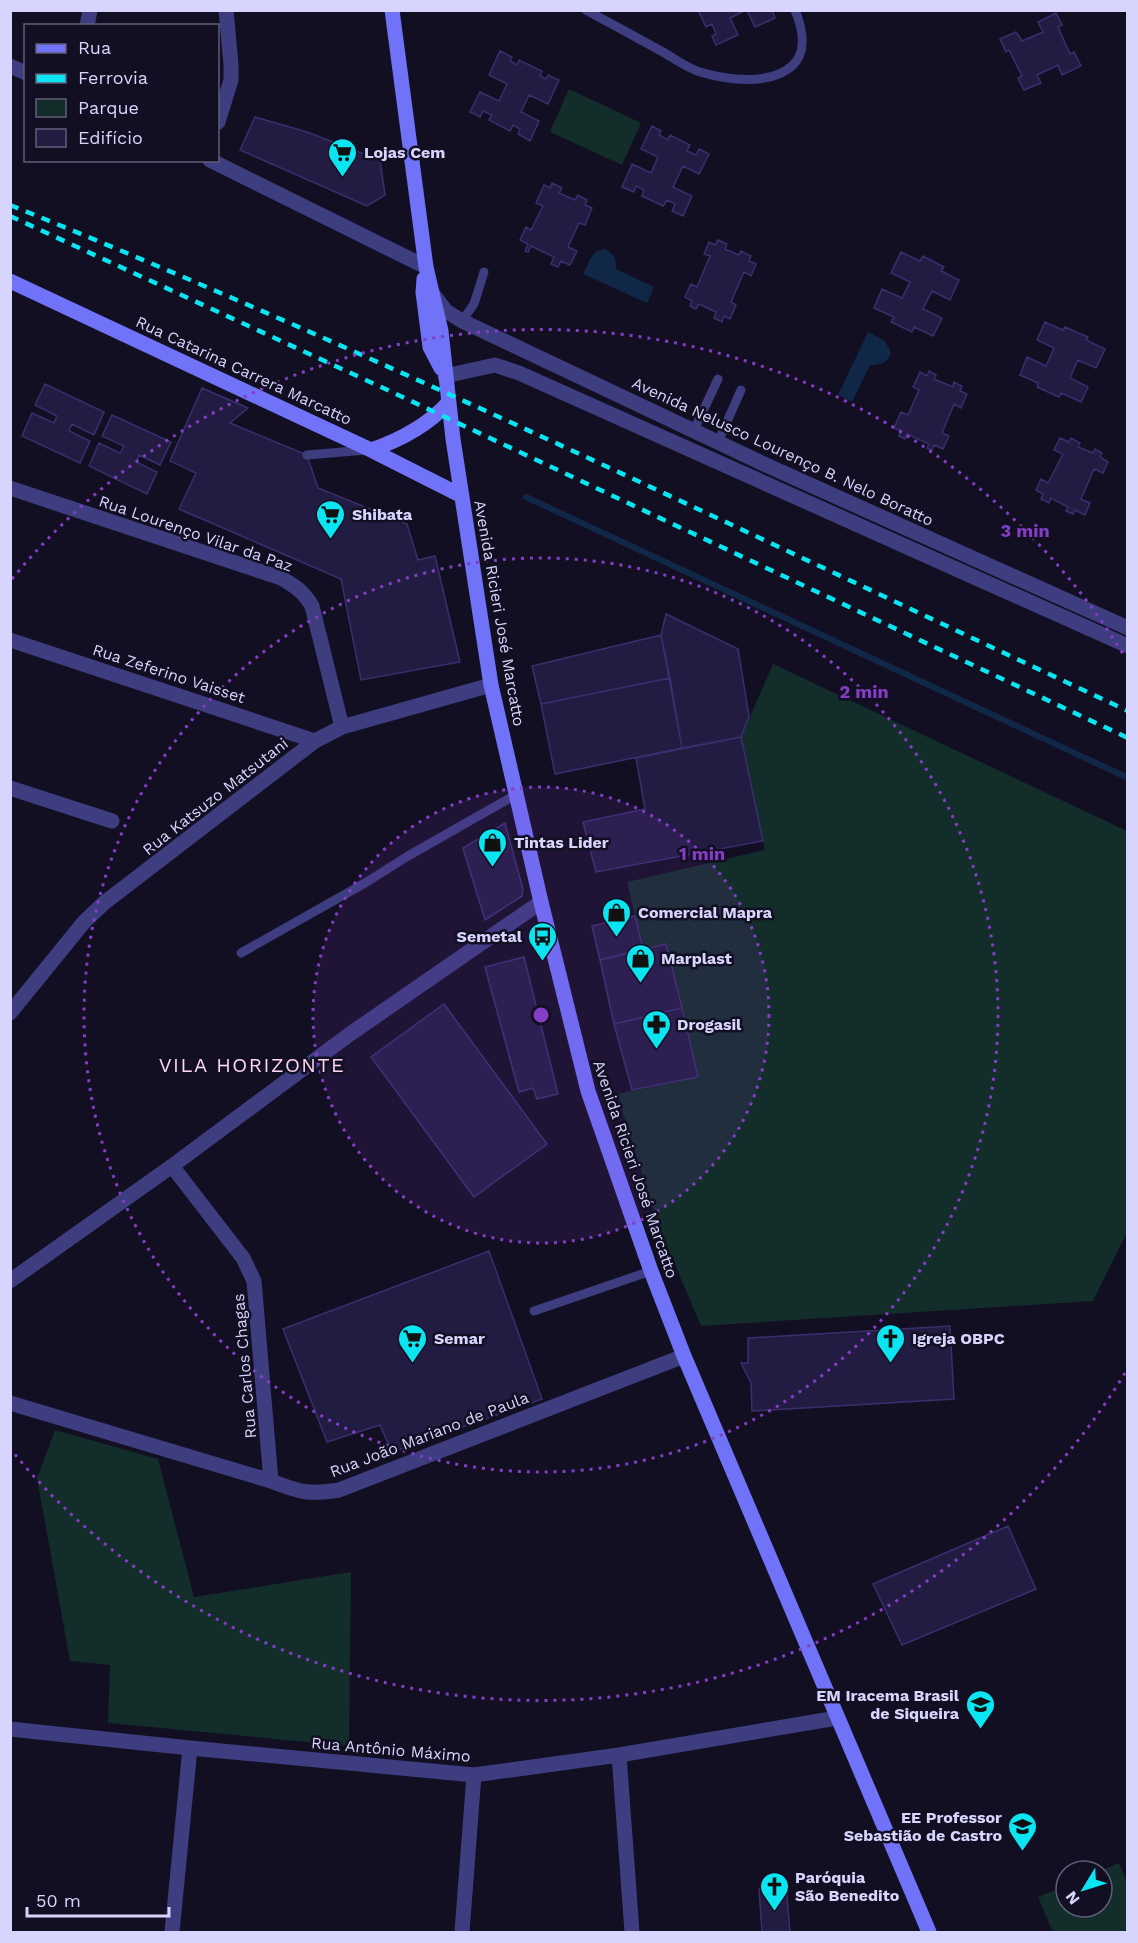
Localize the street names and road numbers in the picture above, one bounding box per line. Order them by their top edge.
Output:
street label: Rua Catarina Carrera Marcatto [133,312,355,429]
street label: Avenida Nelusco Lourenço B. Nelo Boratto [629,373,936,530]
street label: Rua Lourenço Vilar da Paz [96,491,295,576]
street label: Avenida Ricieri José Marcatto [470,499,529,728]
street label: Rua Zeferino Vaisset [90,640,248,707]
street label: Rua Katsuzo Matsutani [139,734,292,859]
street label: Avenida Ricieri José Marcatto [589,1058,682,1281]
street label: Rua Carlos Chagas [229,1293,260,1439]
street label: Rua João Mariano de Paula [327,1388,531,1481]
street label: Rua Antônio Máximo [310,1733,471,1766]

